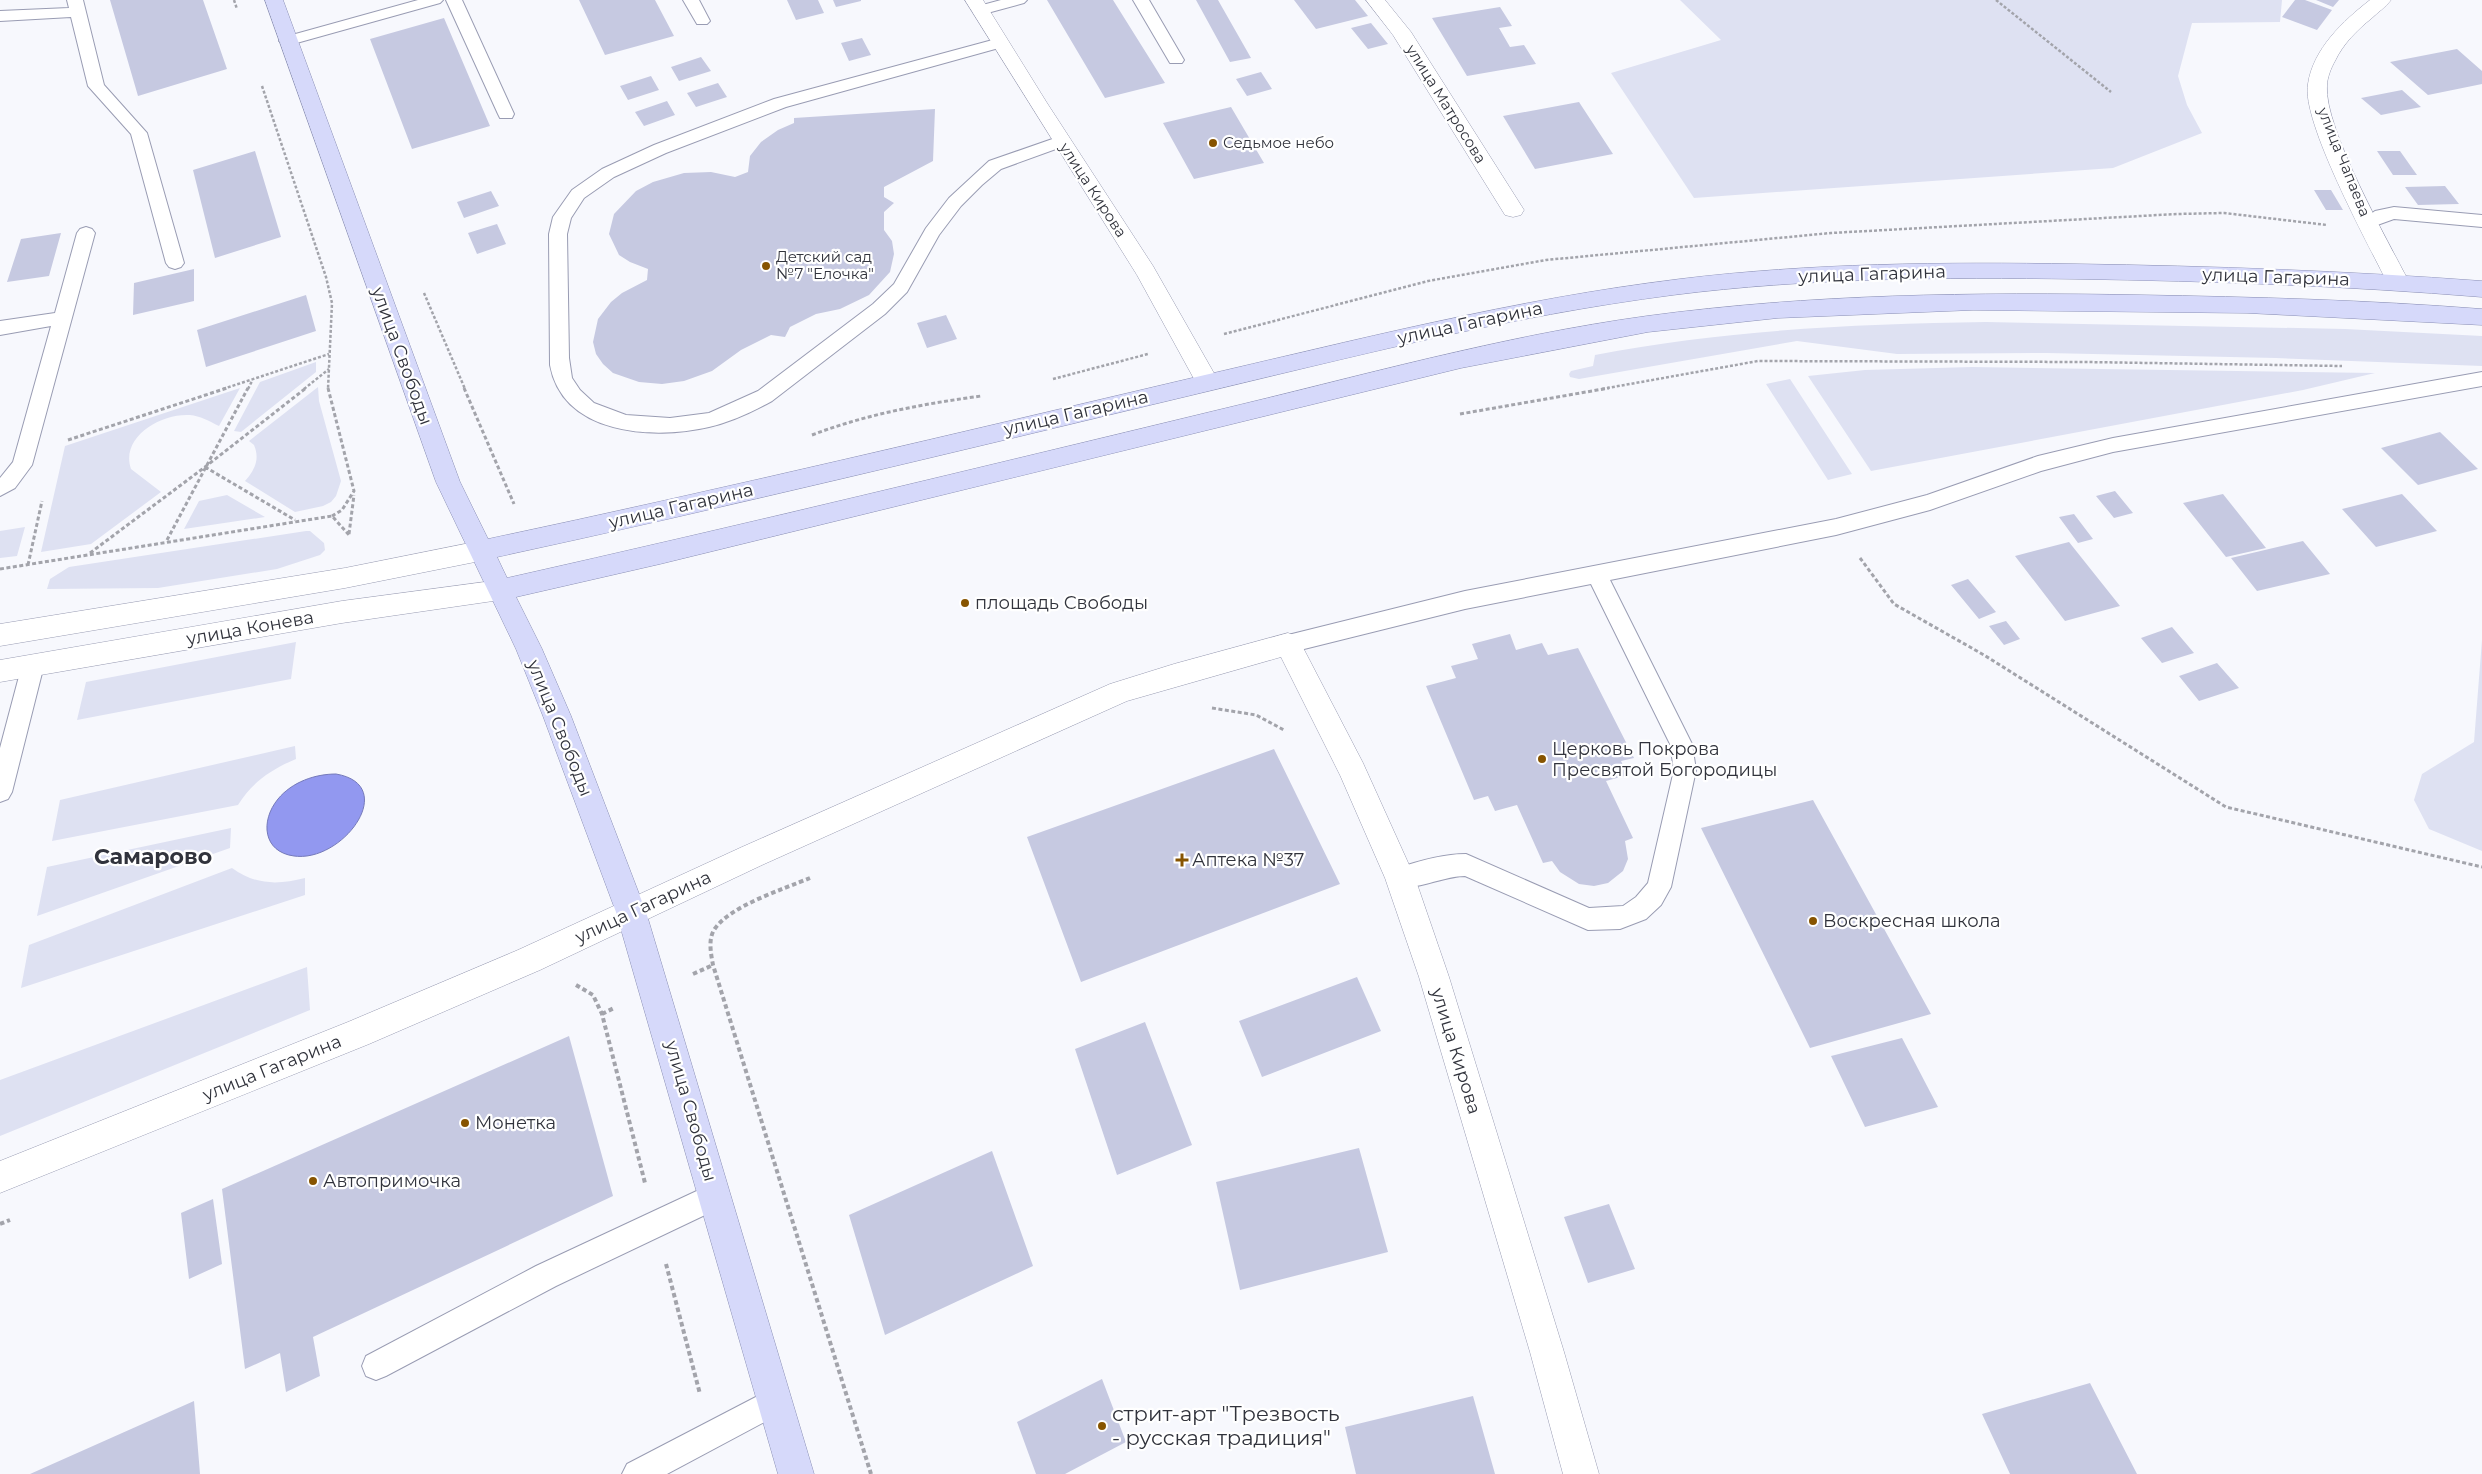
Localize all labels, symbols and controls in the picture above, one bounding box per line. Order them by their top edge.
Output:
street label: улица Матросова [1402,40,1491,167]
street label: улица Чапаева [2314,103,2375,219]
place label: Седьмое небо [1223,133,1334,152]
marker: Седьмое небо [1207,137,1219,149]
street label: улица Кирова [1055,138,1131,241]
place label: Детский сад №7 "Елочка" [776,247,874,283]
marker: Детский сад №7 "Елочка" [760,260,772,272]
street label: улица Гагарина [1797,260,1946,288]
street label: улица Гагарина [2201,263,2350,291]
street label: улица Свободы [366,283,437,428]
street label: улица Гагарина [1395,297,1544,349]
street label: улица Гагарина [1001,386,1150,441]
street label: улица Гагарина [606,479,755,534]
place label: площадь Свободы [975,592,1148,614]
marker: площадь Свободы [959,597,971,609]
street label: улица Конева [184,606,316,650]
street label: улица Свободы [522,656,597,799]
place label: Церковь Покрова Пресвятой Богородицы [1552,738,1777,781]
marker: Церковь Покрова Пресвятой Богородицы [1536,753,1548,765]
district label: Самарово [94,843,212,870]
place label: Аптека №37 [1192,849,1304,871]
marker: Аптека №37 [1176,854,1188,866]
street label: улица Гагарина [571,866,715,949]
place label: Воскресная школа [1823,910,2001,932]
marker: Воскресная школа [1807,915,1819,927]
street label: улица Кирова [1426,984,1486,1117]
street label: улица Гагарина [199,1030,345,1106]
street label: улица Свободы [660,1037,722,1184]
place label: Монетка [475,1112,556,1134]
marker: Монетка [459,1117,471,1129]
place label: Автопримочка [323,1170,461,1192]
marker: Автопримочка [307,1175,319,1187]
place label: стрит-арт "Трезвость - русская традиция" [1112,1401,1340,1450]
marker: стрит-арт "Трезвость - русская традиция" [1096,1420,1108,1432]

